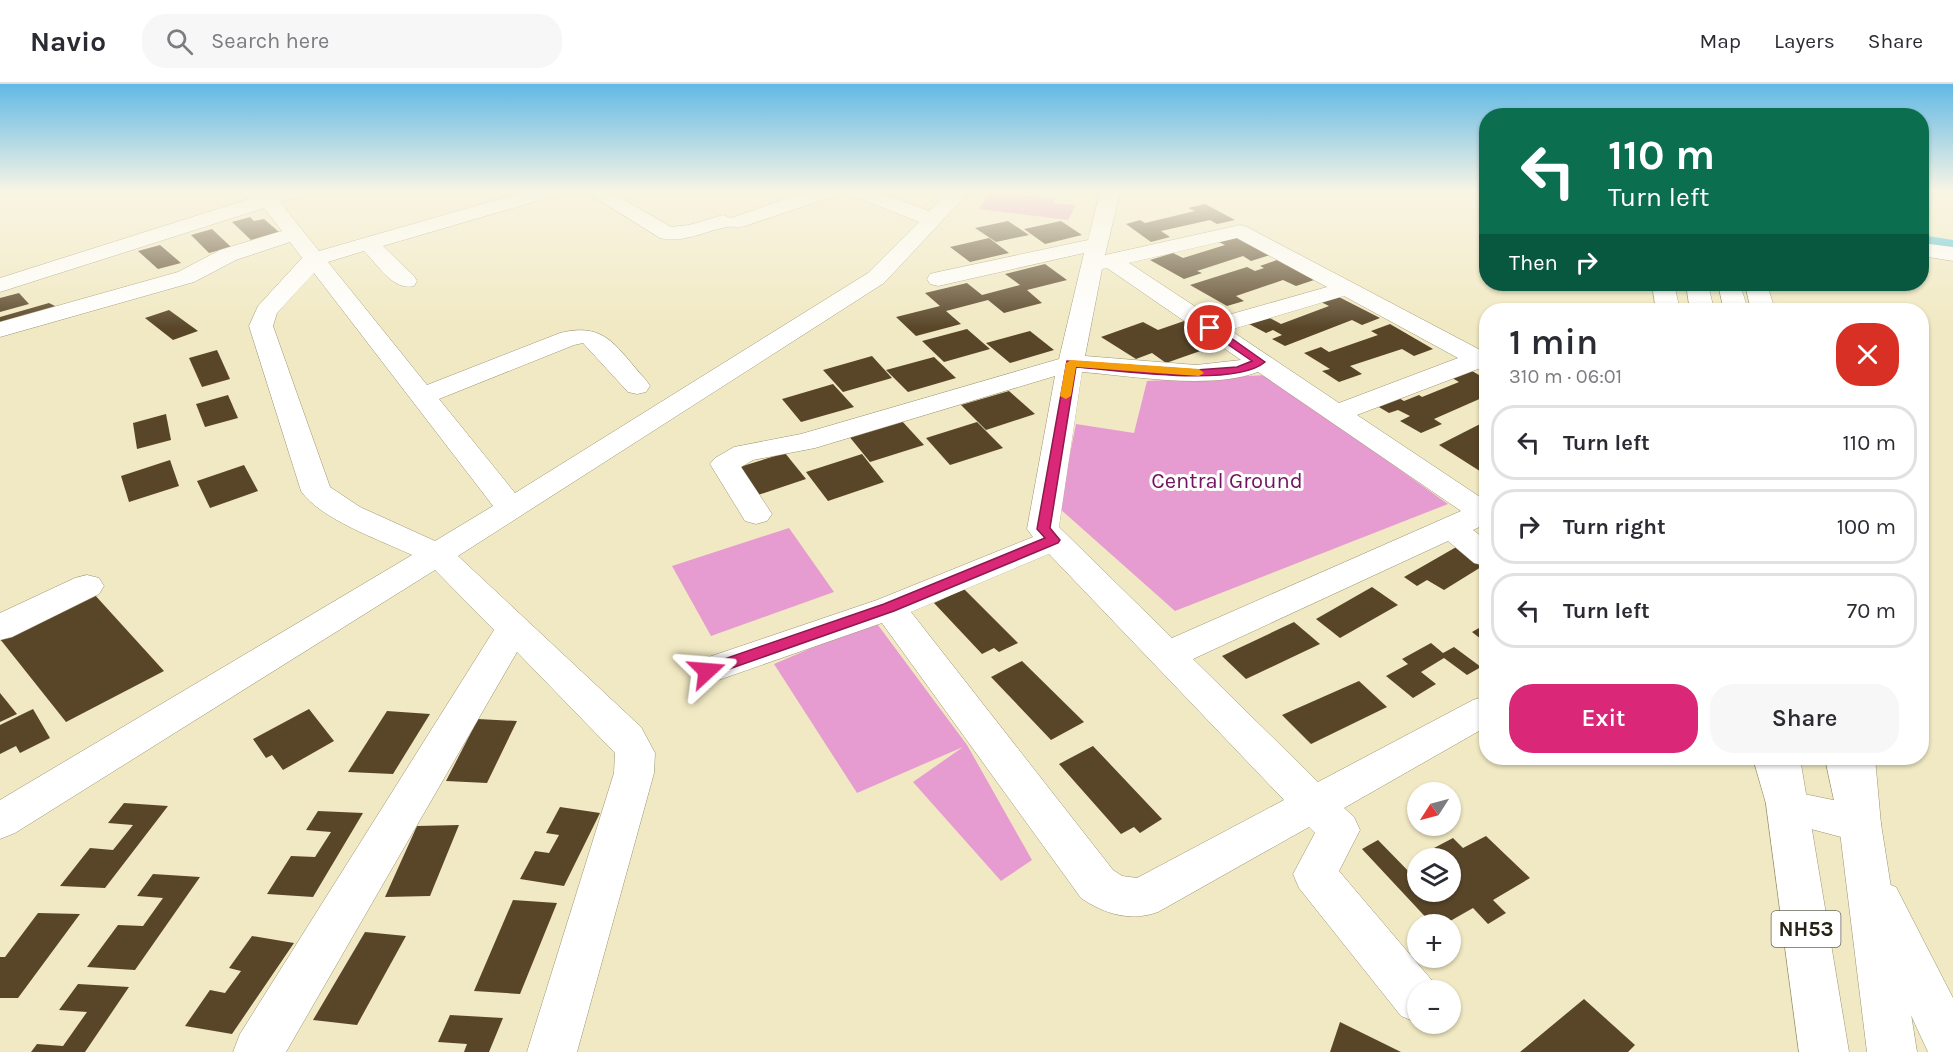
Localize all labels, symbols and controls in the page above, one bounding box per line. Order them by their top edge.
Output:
search box [142,14,562,68]
text: Navio [30,25,106,58]
icon: search [163,25,196,58]
text: Search here [211,28,329,54]
text: Map [1699,29,1741,53]
text: Layers [1774,29,1835,53]
text: Share [1868,29,1923,53]
text: 110 m [1608,130,1715,180]
icon: left [1509,132,1587,210]
text: Turn left [1608,181,1709,213]
icon: right [1570,246,1603,279]
text: Then [1509,250,1558,276]
pin [1184,302,1235,353]
icon: arrive [1193,311,1226,344]
text: 1 min [1509,321,1598,363]
button: close [1836,323,1899,386]
text: 310 m · 06:01 [1509,365,1622,388]
icon: left [1512,426,1545,459]
text: Turn left [1563,430,1650,456]
text: 110 m [1843,430,1896,456]
park label: Central Ground [1151,468,1303,494]
icon: right [1512,510,1545,543]
text: Turn right [1563,514,1666,540]
text: 100 m [1837,514,1896,540]
icon: left [1512,594,1545,627]
text: Turn left [1563,598,1650,624]
text: 70 m [1847,598,1896,624]
position arrow [675,639,739,703]
button: Exit [1509,684,1698,753]
button: Share [1710,684,1899,753]
north arrow [1407,782,1461,836]
map controls [1407,782,1461,1034]
button: layers [1407,848,1461,902]
road number: NH53 [1772,911,1840,947]
button: + [1407,914,1461,968]
button: − [1407,980,1461,1034]

